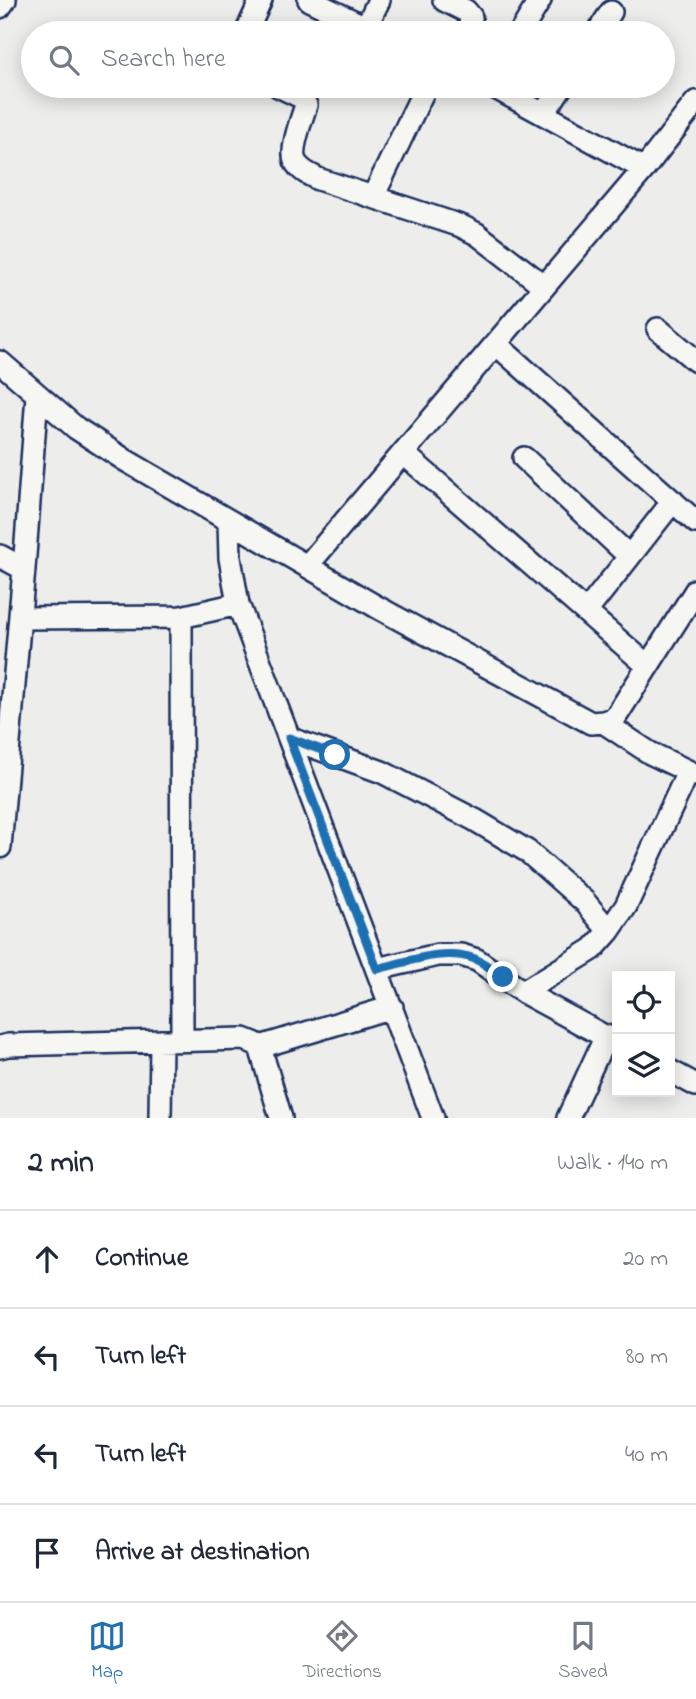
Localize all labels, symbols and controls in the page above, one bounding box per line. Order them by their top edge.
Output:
search box [21,21,675,98]
icon: search [45,41,83,79]
text: Search here [101,41,226,79]
route start [319,739,350,770]
route end [487,961,518,992]
map controls [612,971,675,1097]
button: locate [612,971,675,1034]
button: layers [612,1034,675,1097]
text: 2 min [28,1142,94,1186]
text: Walk · 140 m [557,1147,668,1180]
icon: ahead [28,1240,66,1278]
text: Continue [95,1240,188,1278]
text: 20 m [623,1243,668,1276]
icon: left [28,1338,66,1376]
text: Turn left [95,1338,186,1376]
text: 80 m [626,1341,668,1374]
icon: left [28,1436,66,1474]
text: Turn left [95,1436,186,1474]
text: 40 m [625,1439,668,1472]
icon: arrive [28,1534,66,1572]
text: Arrive at destination [95,1534,310,1572]
tab: Map [88,1617,126,1686]
tab: Directions [303,1617,382,1686]
tab: Saved [558,1617,608,1686]

